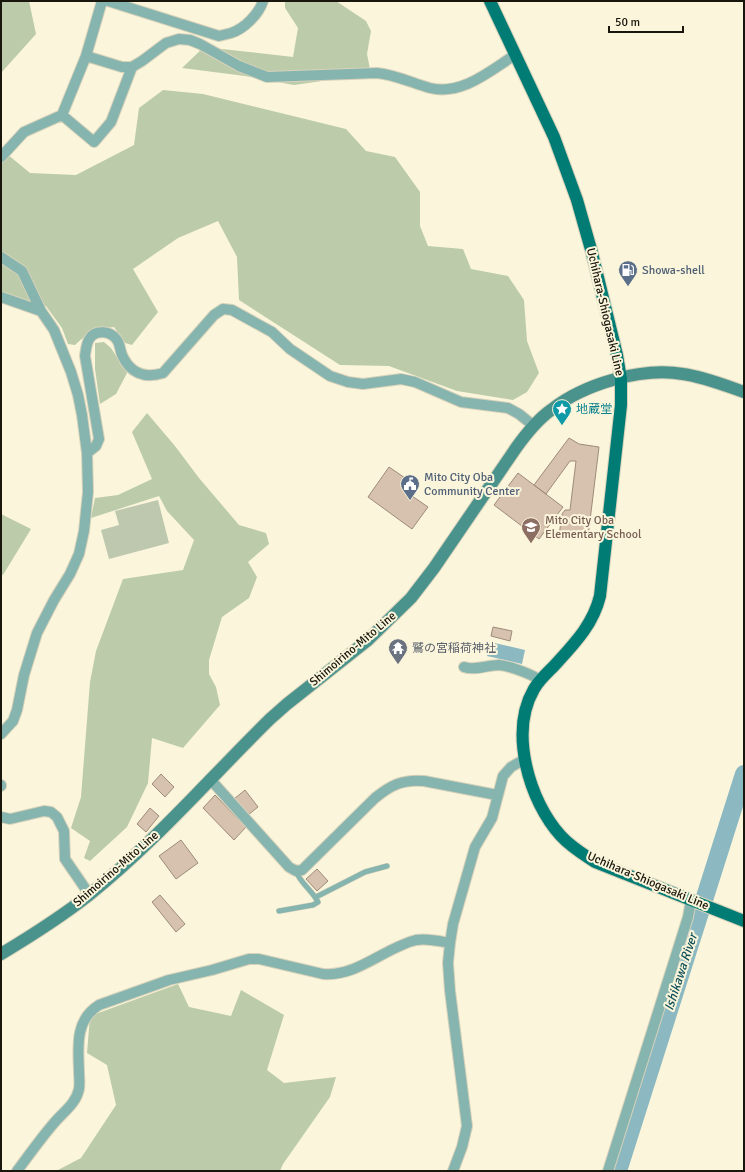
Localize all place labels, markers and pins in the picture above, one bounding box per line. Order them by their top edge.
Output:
fuel station icon: Showa-shell [617,259,639,287]
place label: Showa-shell [642,263,705,278]
place icon: 地蔵堂 [551,398,573,426]
place label: 地蔵堂 [576,402,612,417]
place label: Mito City Oba Community Center [424,470,520,499]
public building icon: Mito City Oba Community Center [399,473,421,501]
place label: Mito City Oba Elementary School [545,513,642,542]
school or university icon: Mito City Oba Elementary School [520,516,542,544]
temple icon: 鷲の宮稲荷神社 [387,637,409,665]
place label: 鷲の宮稲荷神社 [412,641,496,656]

